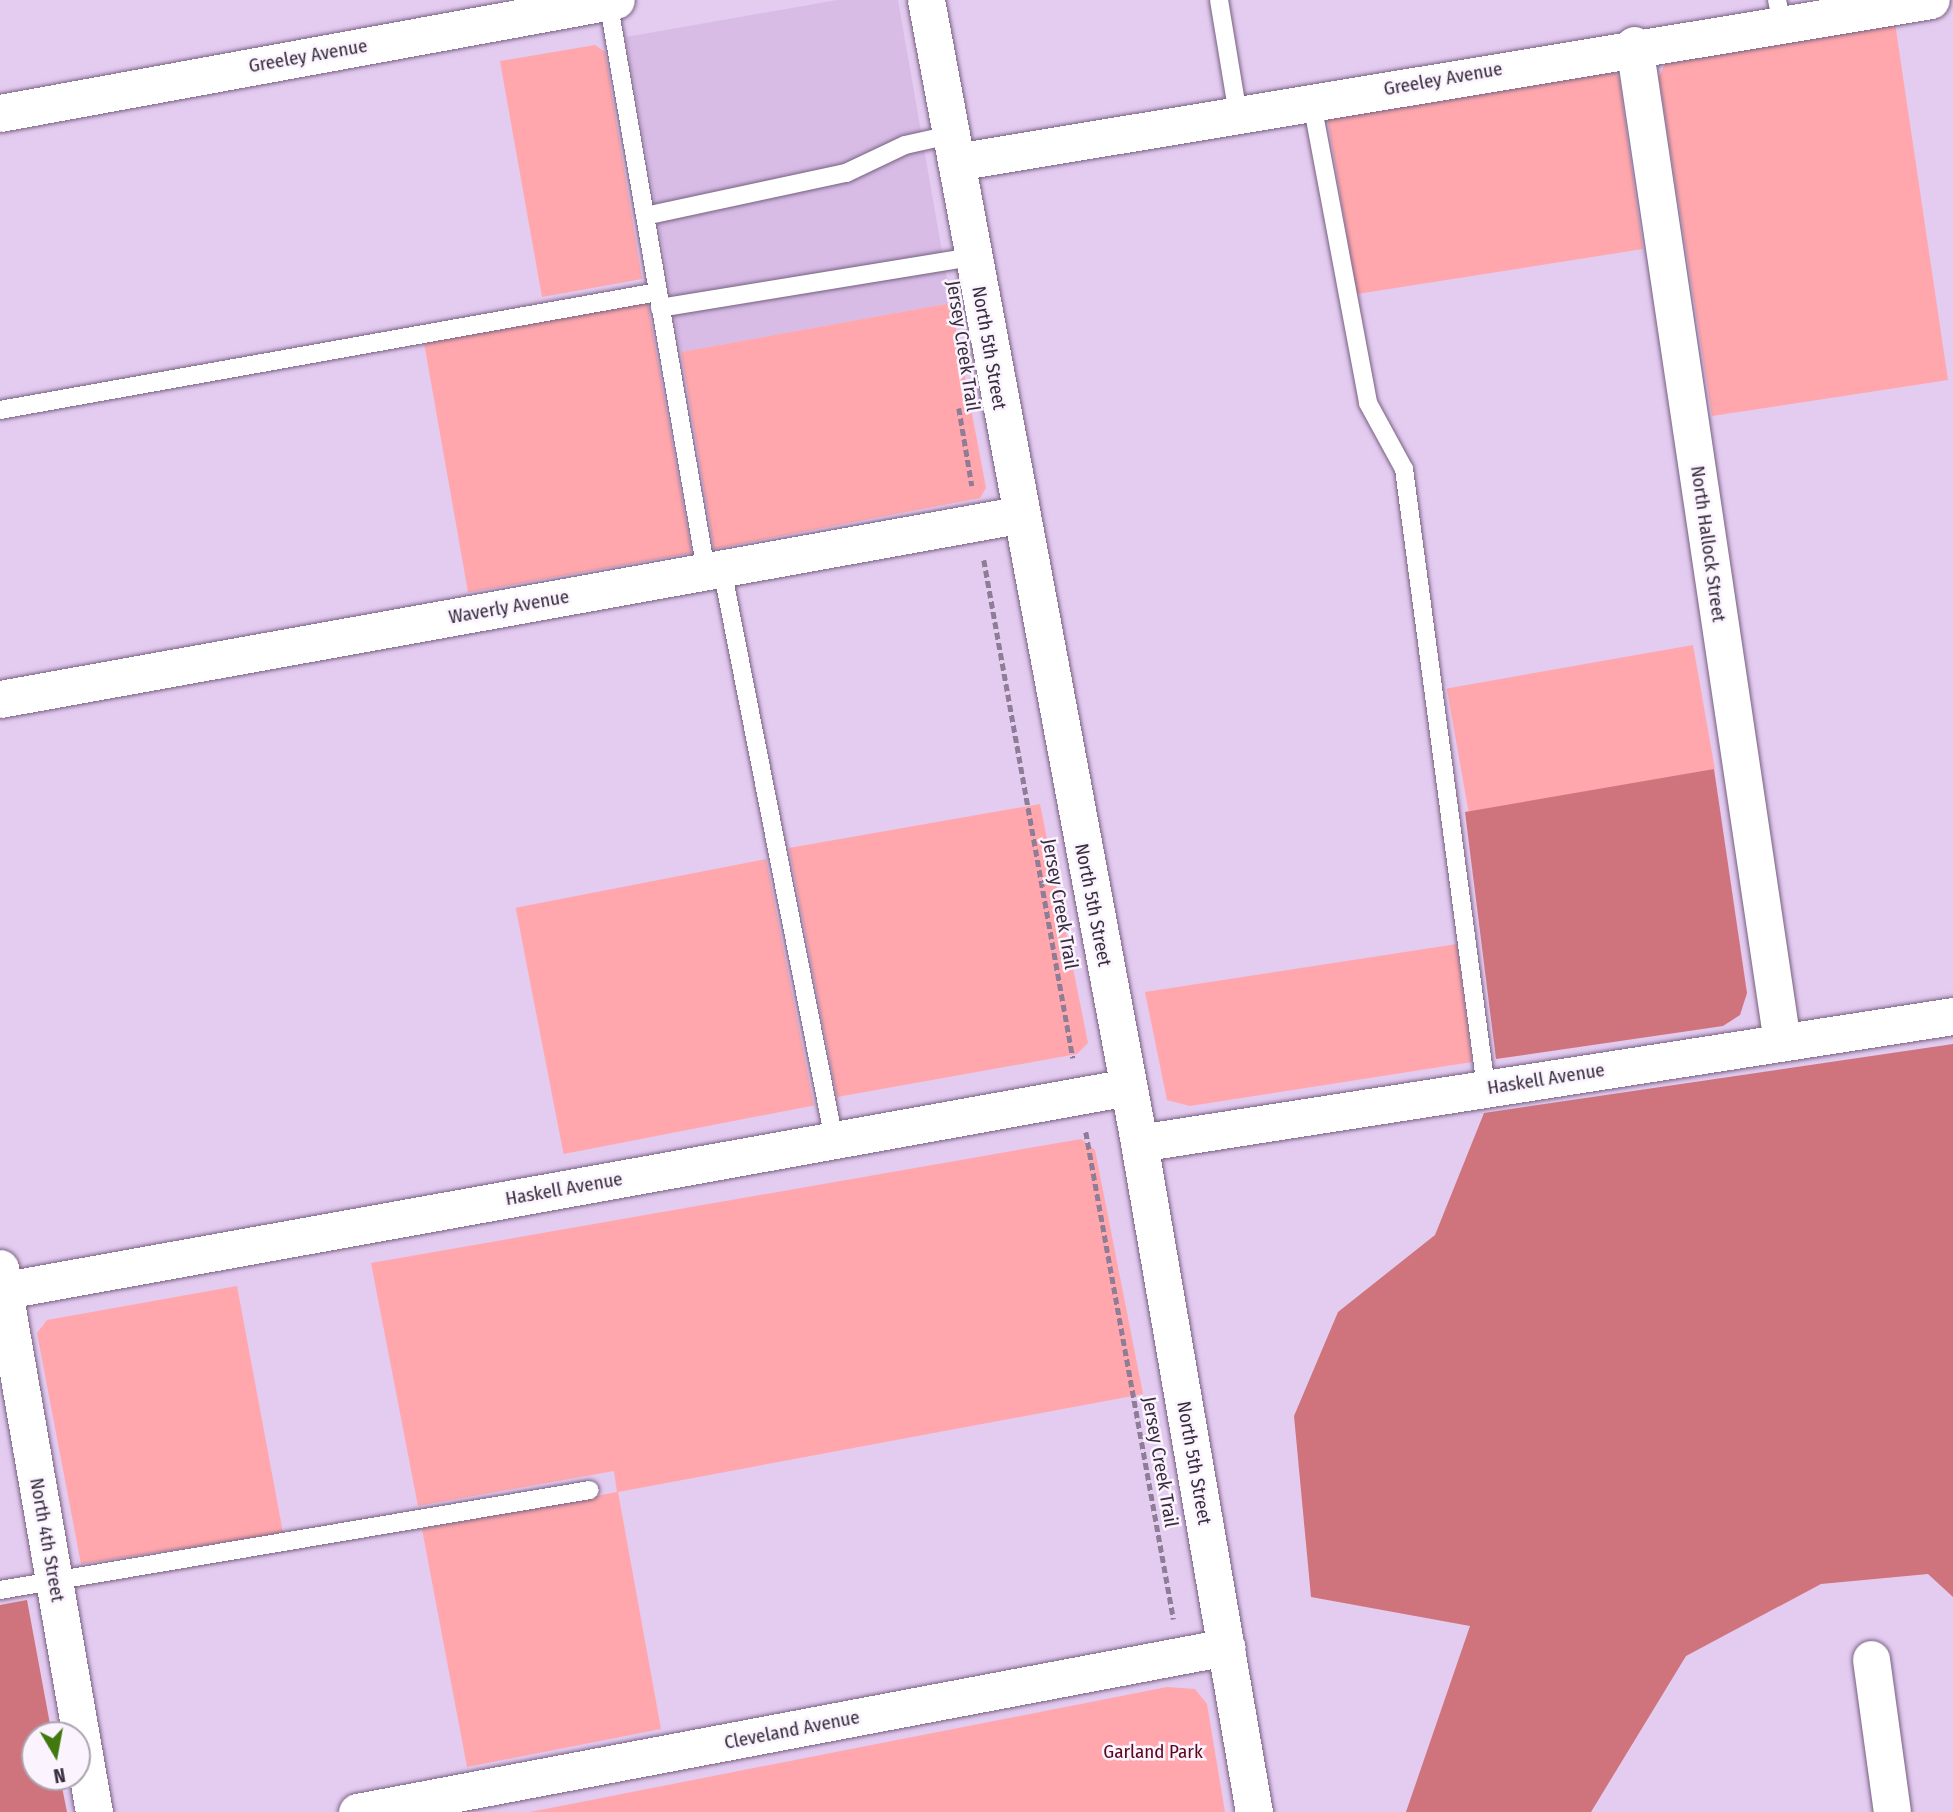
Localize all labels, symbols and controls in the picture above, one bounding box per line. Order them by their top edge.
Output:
street label: Greeley Avenue [247,34,369,78]
street label: Greeley Avenue [1382,57,1504,101]
street label: Jersey Creek Trail [941,279,985,413]
street label: North 5th Street [967,285,1011,411]
street label: North Hallock Street [1686,464,1730,624]
street label: Waverly Avenue [447,585,571,629]
street label: Jersey Creek Trail [1037,837,1083,971]
street label: North 5th Street [1070,842,1116,968]
street label: Haskell Avenue [1486,1058,1606,1100]
street label: Haskell Avenue [504,1167,624,1211]
street label: Jersey Creek Trail [1137,1395,1183,1529]
street label: North 5th Street [1172,1400,1216,1526]
street label: North 4th Street [25,1476,69,1604]
street label: Cleveland Avenue [722,1706,862,1754]
north arrow [21,1721,91,1791]
park label: Garland Park [1103,1741,1203,1763]
text: N [52,1763,67,1788]

